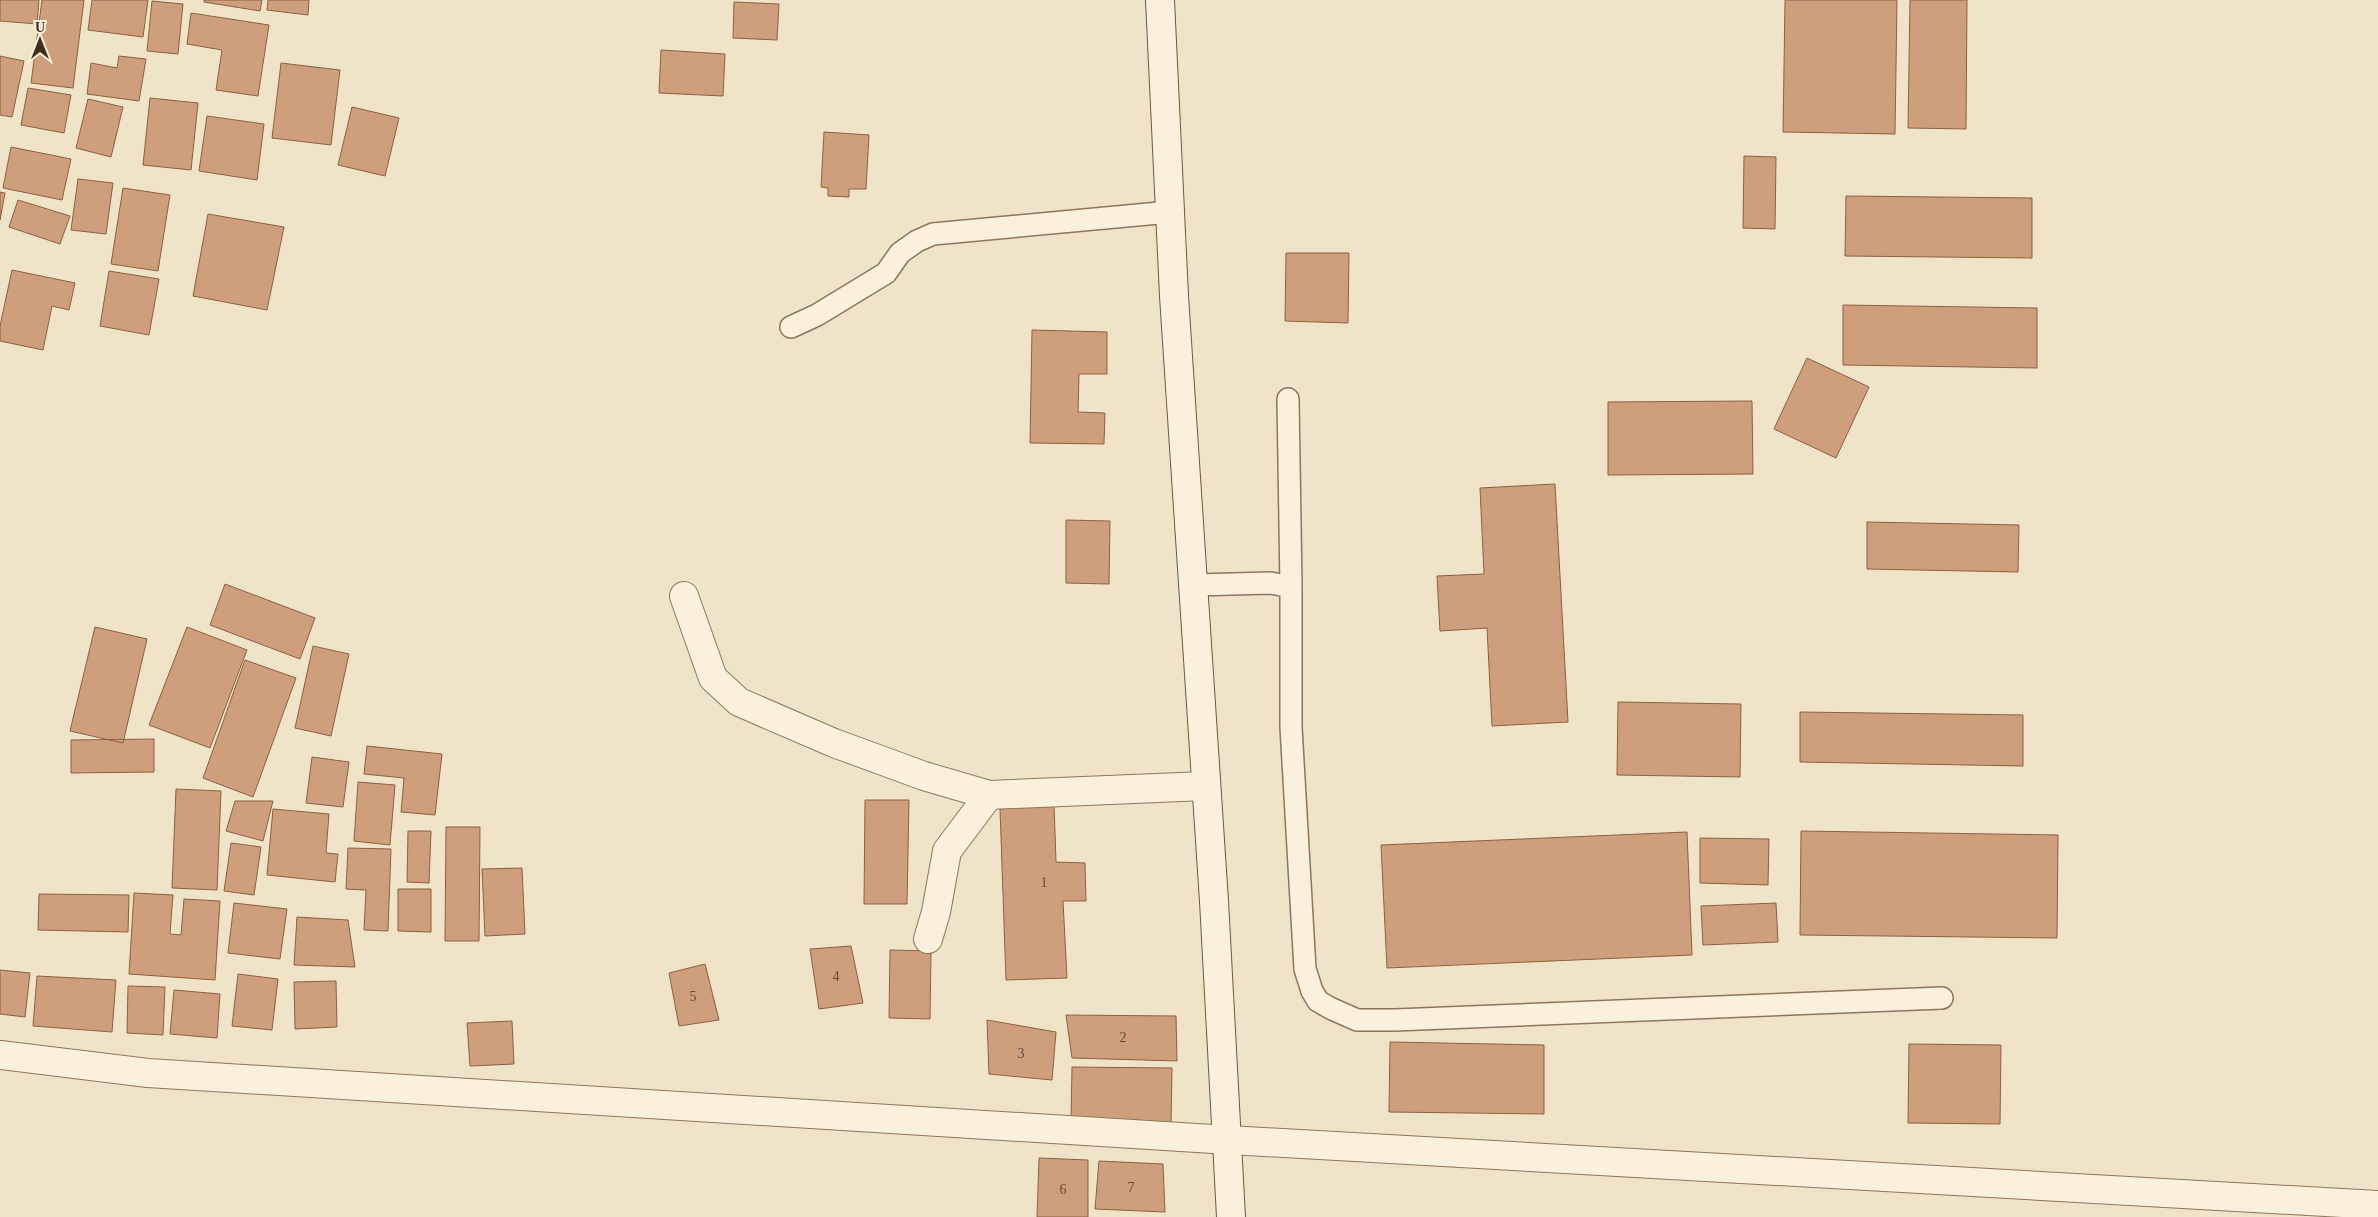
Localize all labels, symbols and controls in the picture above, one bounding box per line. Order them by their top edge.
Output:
north arrow [15,15,65,65]
text: U [35,20,45,35]
house number: 1 [1041,875,1048,890]
house number: 4 [833,969,840,984]
house number: 5 [690,989,697,1004]
house number: 2 [1120,1030,1127,1045]
house number: 3 [1018,1046,1025,1061]
house number: 7 [1128,1180,1135,1195]
house number: 6 [1060,1182,1067,1197]

